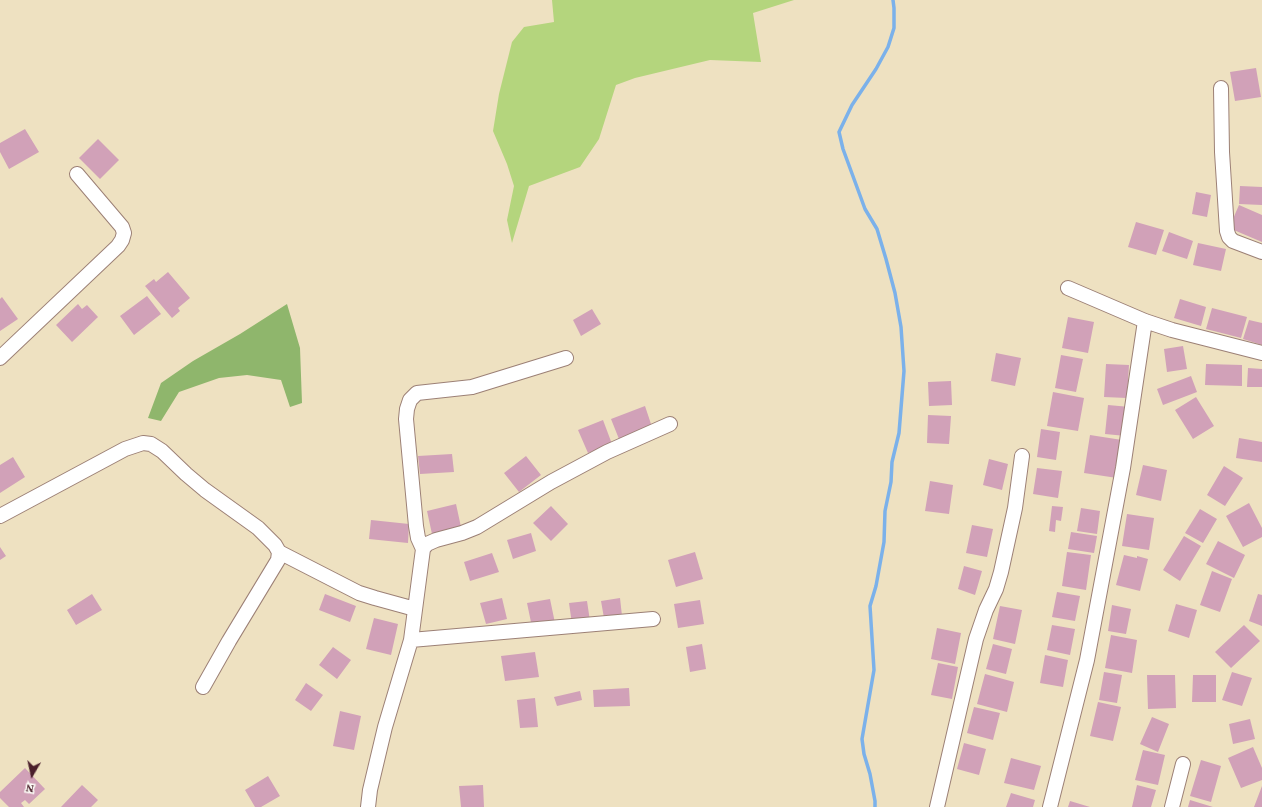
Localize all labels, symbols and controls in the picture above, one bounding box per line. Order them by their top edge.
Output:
north arrow [12,755,52,795]
text: N [25,779,35,795]

